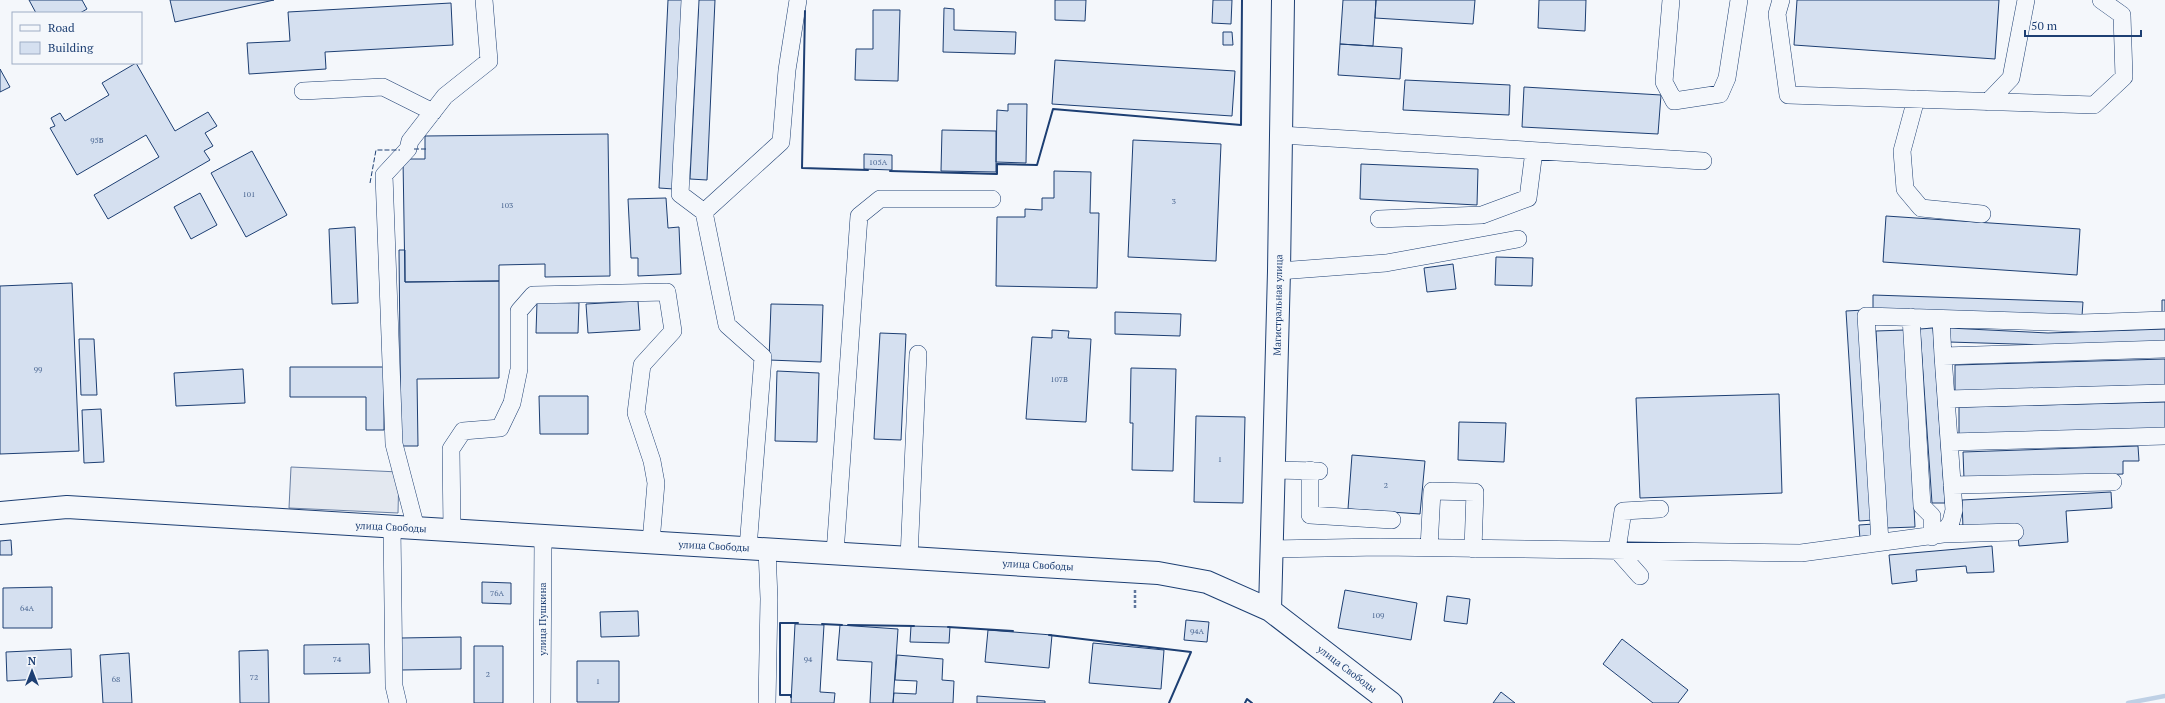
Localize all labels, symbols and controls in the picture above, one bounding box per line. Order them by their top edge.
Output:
legend [12,12,142,64]
scale bar [2025,12,2141,38]
text: 50 m [2031,18,2058,33]
text: Road [48,20,75,35]
text: Building [48,40,94,55]
house number: 95Б [90,135,104,145]
house number: 105А [869,157,888,167]
house number: 101 [243,189,255,199]
house number: 3 [1172,196,1176,206]
house number: 103 [501,200,513,210]
street label: Магистральная улица [1271,254,1285,356]
house number: 99 [34,364,42,374]
house number: 107В [1050,374,1068,384]
house number: 1 [1218,454,1222,464]
house number: 2 [1384,480,1388,490]
street label: улица Свободы [354,519,427,535]
street label: улица Свободы [677,538,750,554]
street label: улица Свободы [1001,557,1074,573]
street label: улица Пушкина [536,582,549,657]
house number: 76А [490,588,505,598]
house number: 64А [20,603,35,613]
house number: 109 [1372,610,1384,620]
house number: 94А [1190,626,1205,636]
street label: улица Свободы [1314,642,1380,696]
north arrow [12,651,52,691]
text: N [28,654,37,668]
house number: 74 [333,654,342,664]
house number: 94 [804,654,813,664]
house number: 2 [486,669,490,679]
house number: 72 [250,672,258,682]
house number: 68 [112,674,120,684]
house number: 1 [596,676,600,686]

